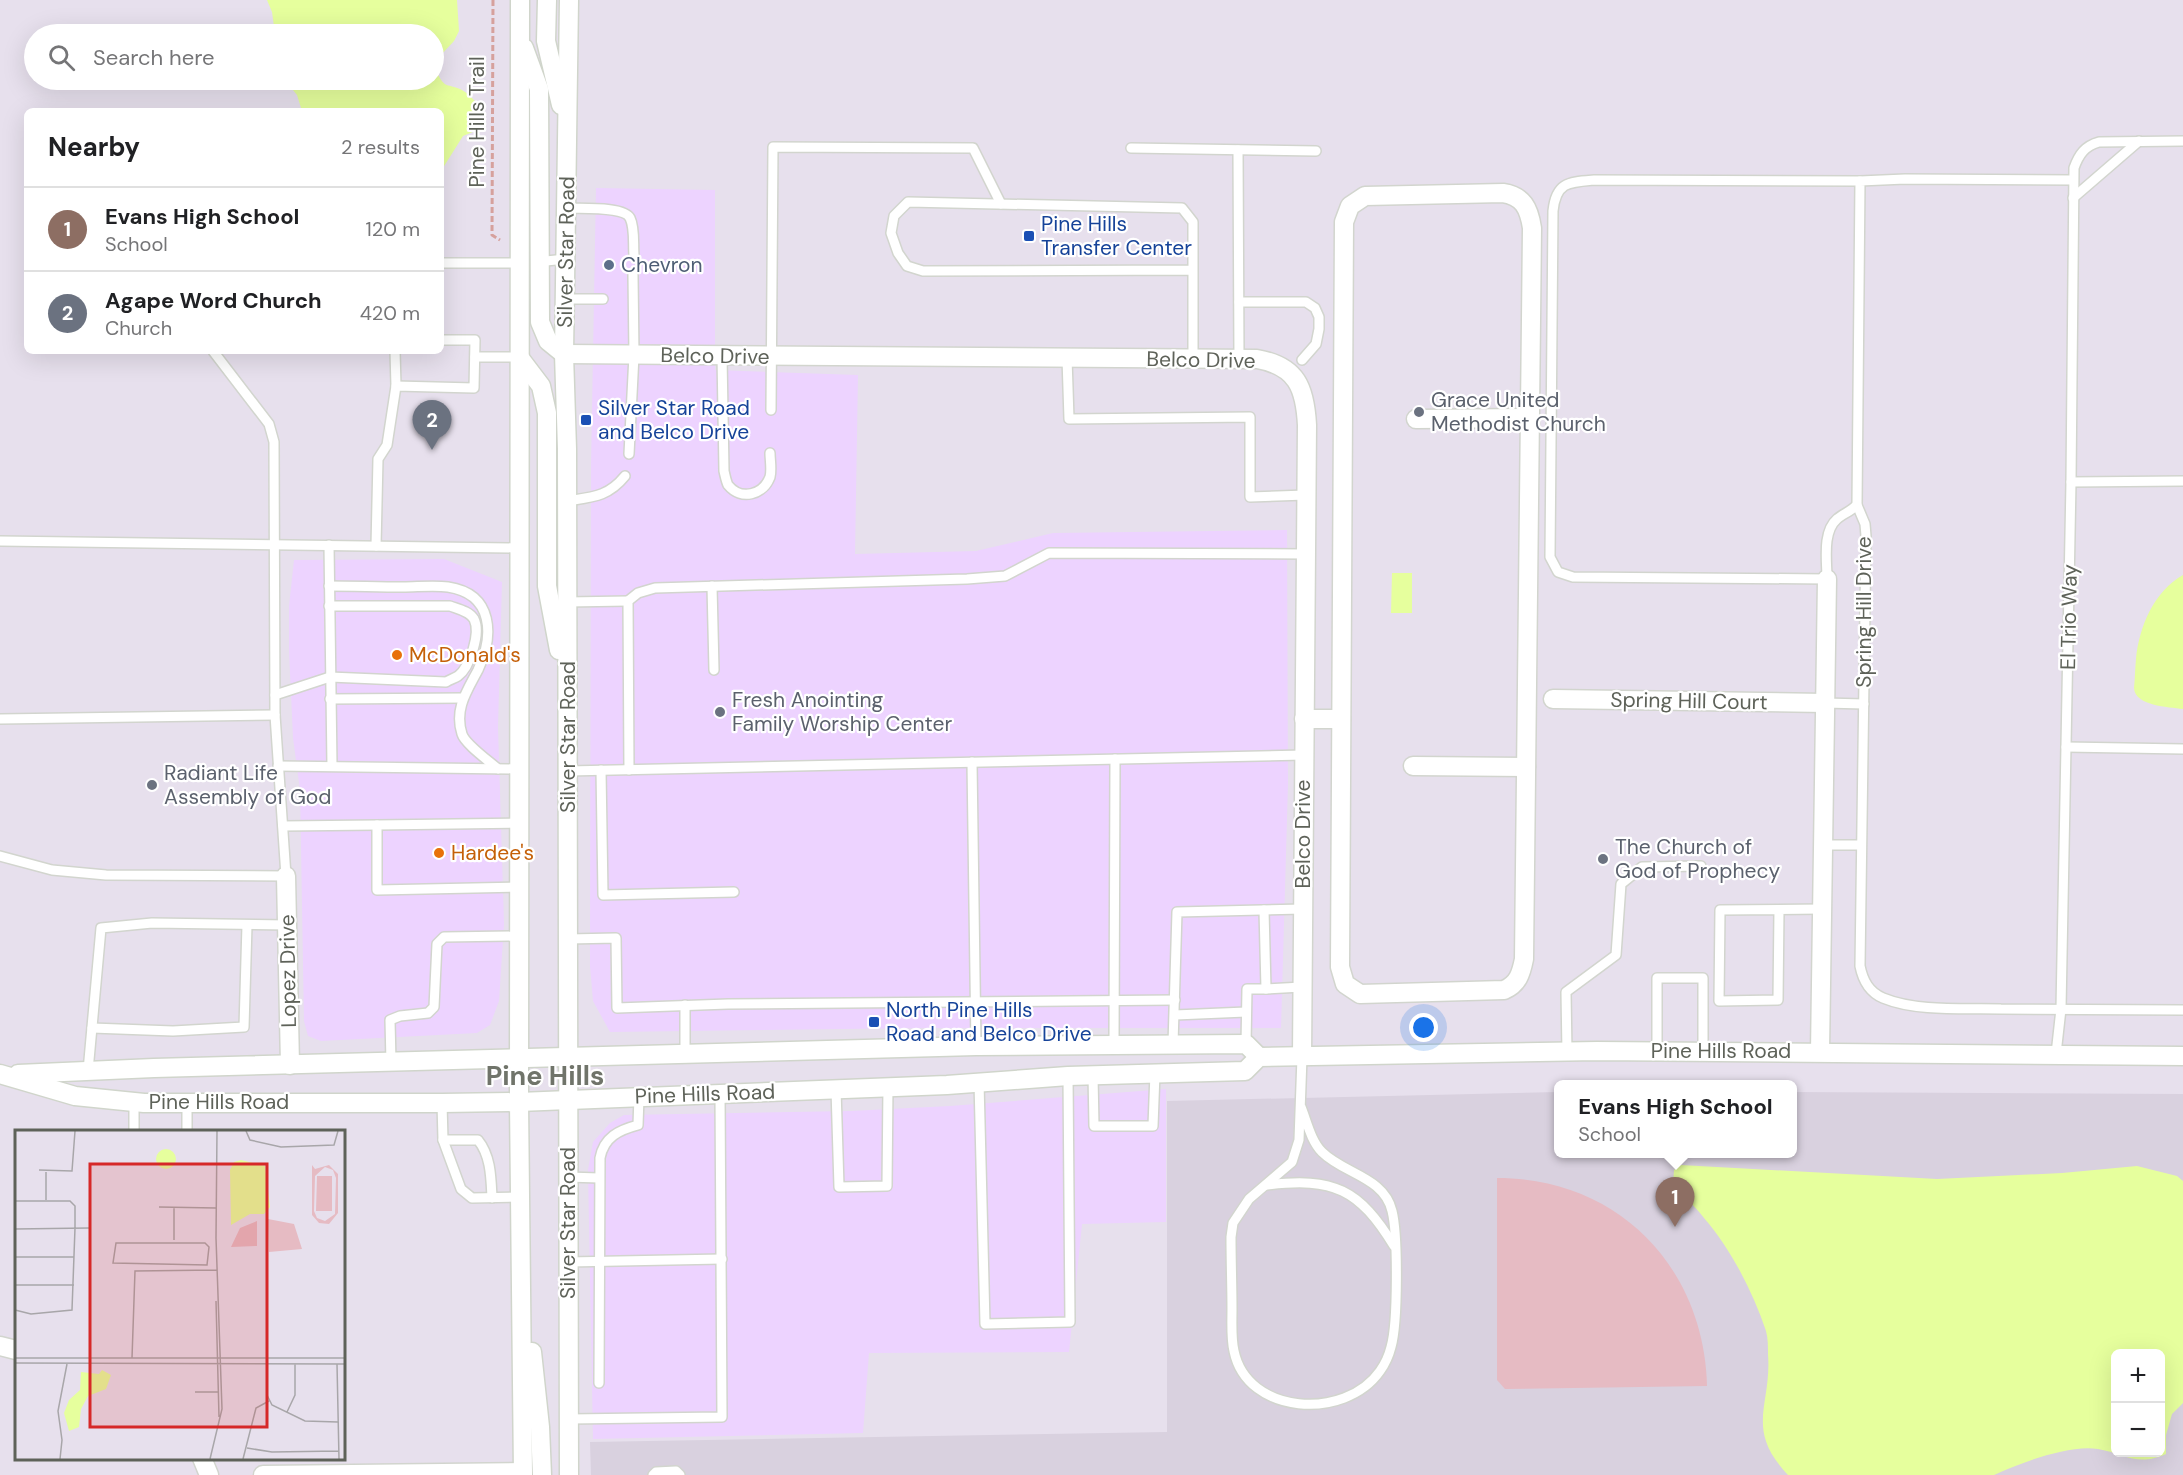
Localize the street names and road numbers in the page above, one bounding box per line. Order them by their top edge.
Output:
street label: Pine Hills Trail [463,56,491,188]
street label: Silver Star Road [551,176,581,328]
street label: Belco Drive [660,341,770,371]
street label: Belco Drive [1146,345,1256,375]
street label: Spring Hill Drive [1850,536,1878,688]
street label: El Trio Way [2054,564,2084,670]
street label: Silver Star Road [554,661,582,813]
street label: Spring Hill Court [1610,686,1768,716]
street label: Belco Drive [1289,779,1317,889]
street label: Lopez Drive [273,914,303,1028]
street label: Pine Hills Road [1651,1037,1791,1065]
street label: Pine Hills Road [634,1078,776,1110]
street label: Pine Hills Road [149,1088,289,1116]
street label: Silver Star Road [554,1147,582,1299]

